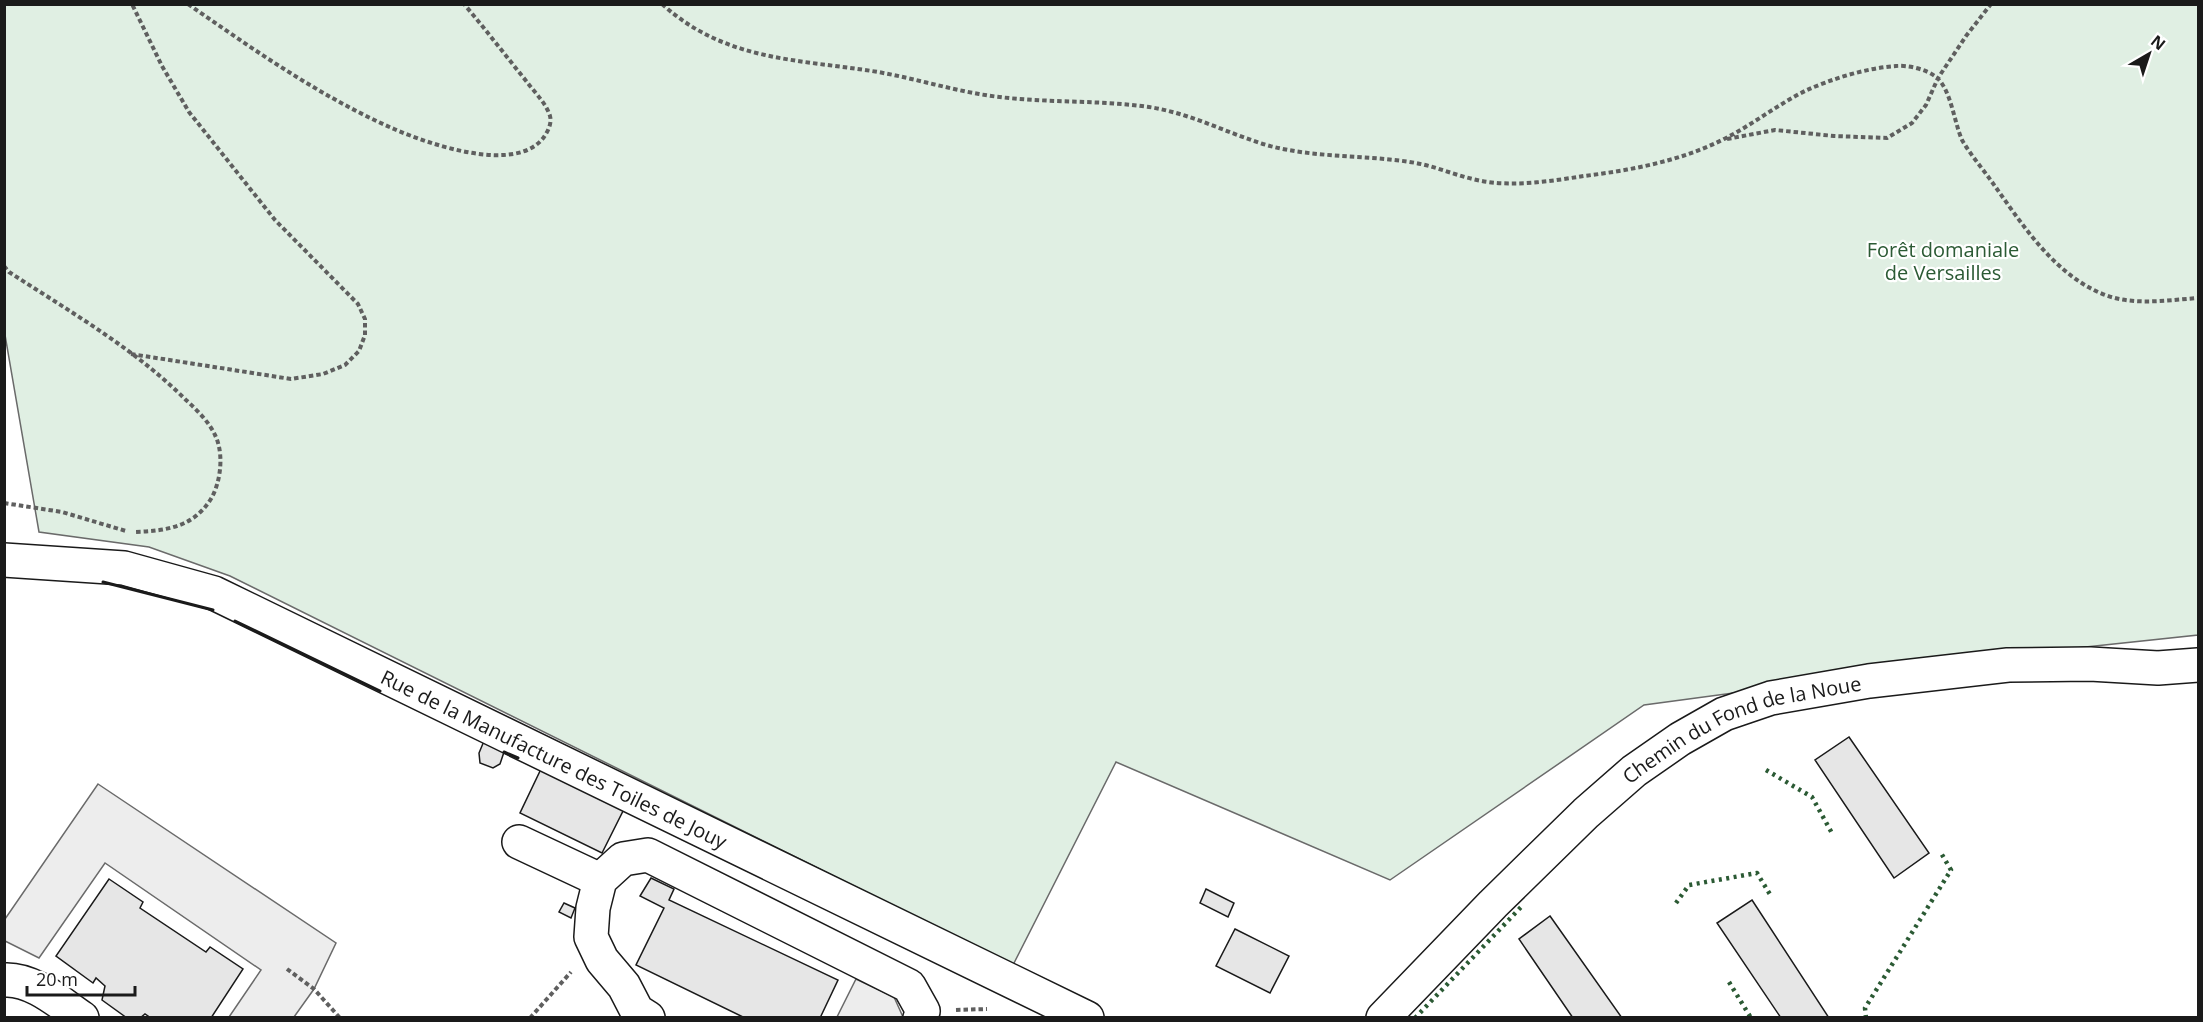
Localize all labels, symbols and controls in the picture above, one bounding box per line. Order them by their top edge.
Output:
north arrow [2119,24,2179,84]
text: N [2146,30,2170,55]
park label: Forêt domaniale de Versailles [1867,236,2019,286]
street label: Rue de la Manufacture des Toiles de Jouy [377,663,733,855]
street label: Chemin du Fond de la Noue [1616,669,1863,789]
scale bar [27,959,135,997]
text: 20 m [36,967,78,991]

